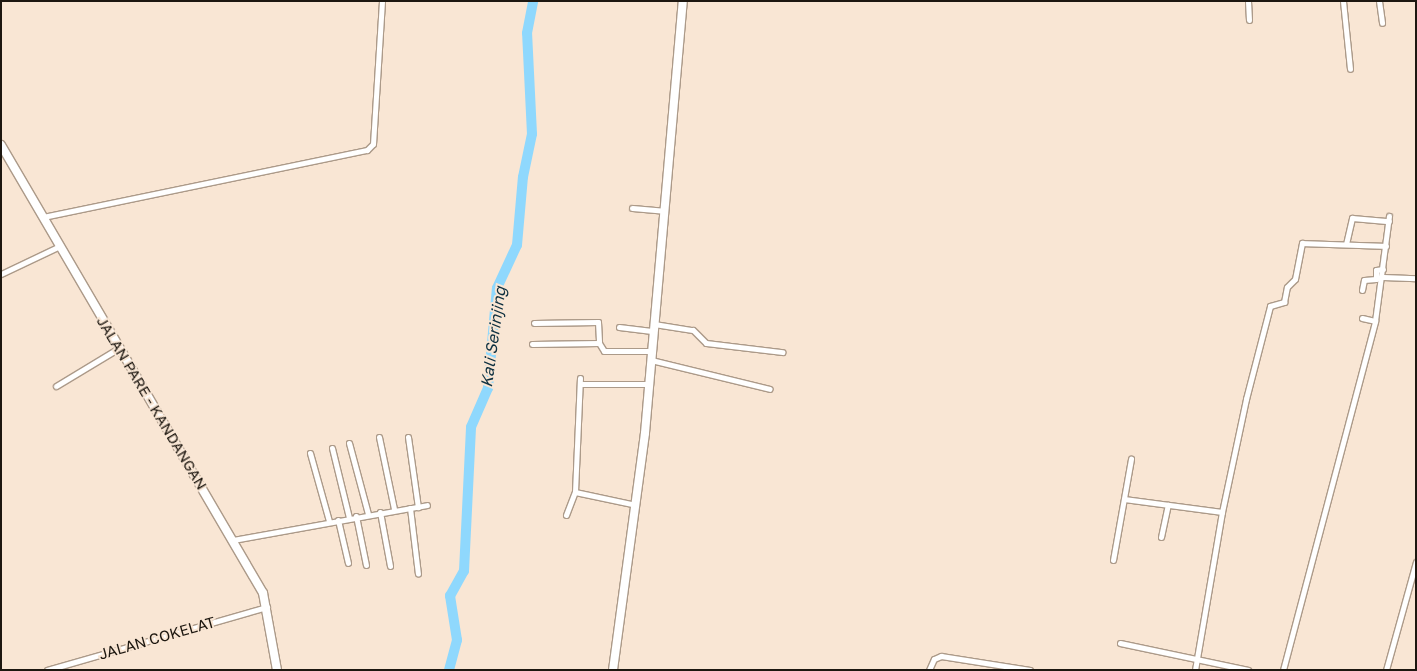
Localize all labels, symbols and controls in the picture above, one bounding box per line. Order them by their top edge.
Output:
water label: Kali Serinjing [476,285,510,389]
street label: JALAN PARE - KANDANGAN [93,313,211,493]
street label: JALAN COKELAT [97,613,217,663]

